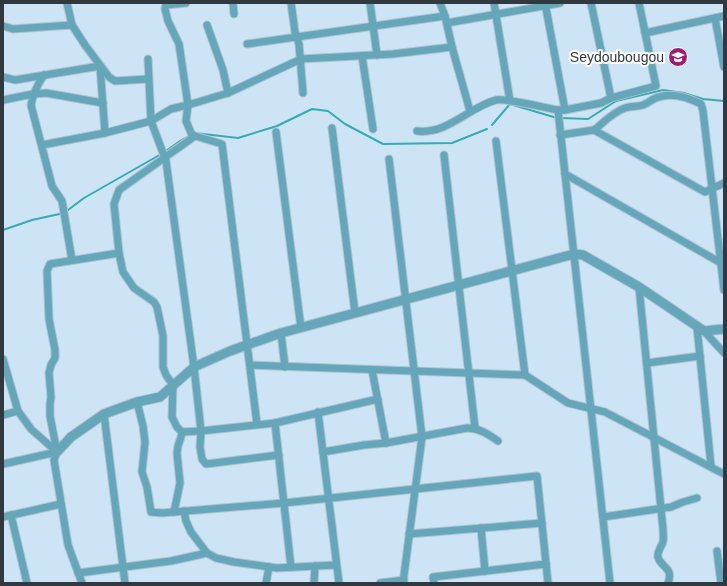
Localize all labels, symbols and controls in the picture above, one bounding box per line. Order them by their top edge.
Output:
school or university icon: Seydoubougou [667,46,689,68]
place label: Seydoubougou [570,49,664,65]

